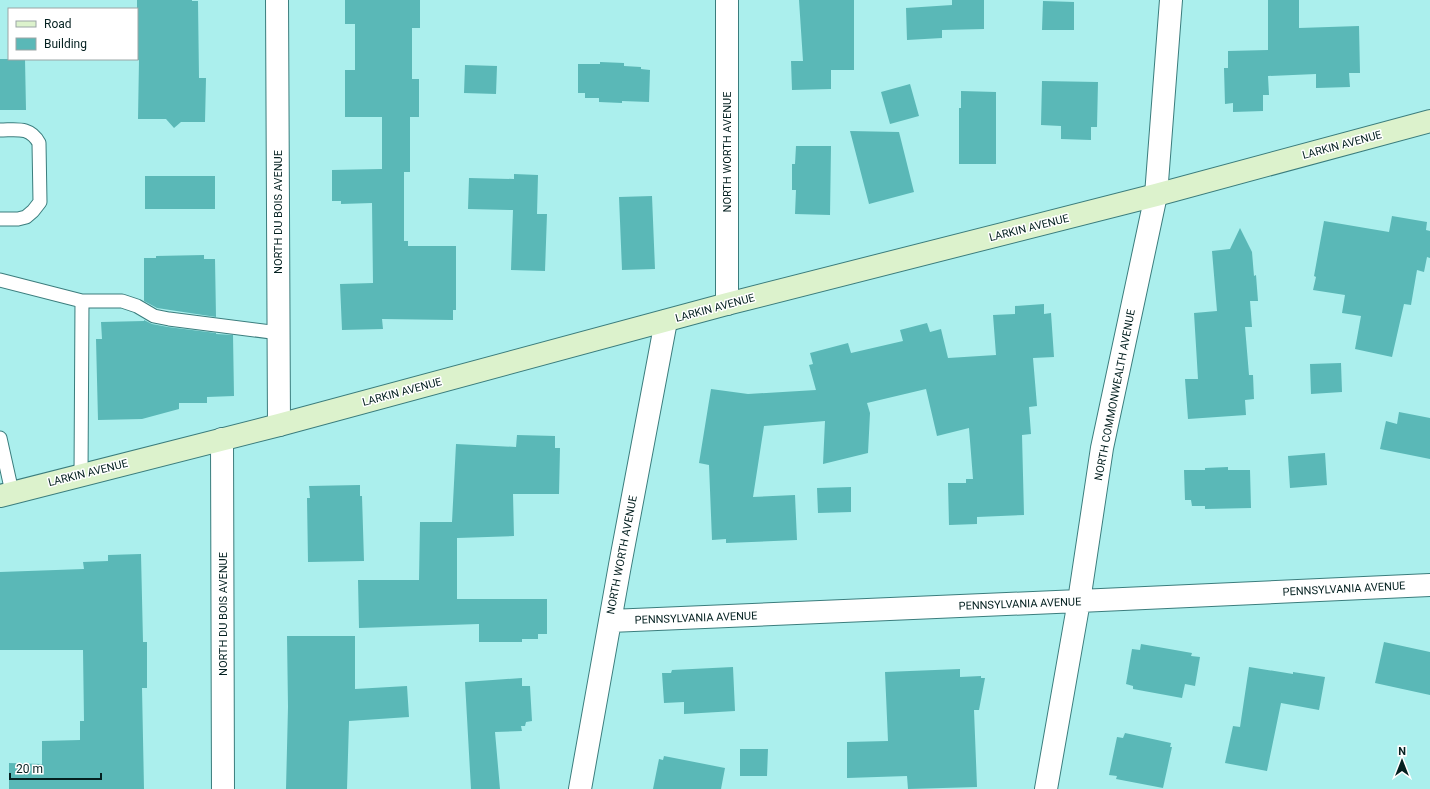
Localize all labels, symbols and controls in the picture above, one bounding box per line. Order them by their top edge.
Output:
legend [8,8,138,60]
text: Road [44,17,72,31]
text: Building [44,37,87,51]
street label: NORTH WORTH AVENUE [721,92,734,212]
street label: LARKIN AVENUE [1301,128,1383,162]
street label: NORTH DU BOIS AVENUE [272,150,285,274]
street label: LARKIN AVENUE [988,212,1070,244]
street label: LARKIN AVENUE [674,291,756,325]
street label: NORTH COMMONWEALTH AVENUE [1092,308,1138,482]
street label: LARKIN AVENUE [361,375,443,409]
street label: LARKIN AVENUE [47,457,129,489]
street label: NORTH WORTH AVENUE [604,494,640,616]
street label: NORTH DU BOIS AVENUE [217,552,230,676]
street label: PENNSYLVANIA AVENUE [1282,579,1406,599]
street label: PENNSYLVANIA AVENUE [958,595,1082,613]
street label: PENNSYLVANIA AVENUE [634,609,758,627]
north arrow [1382,741,1422,781]
text: N [1398,745,1406,758]
scale bar [10,755,101,781]
text: 20 m [16,762,43,776]

